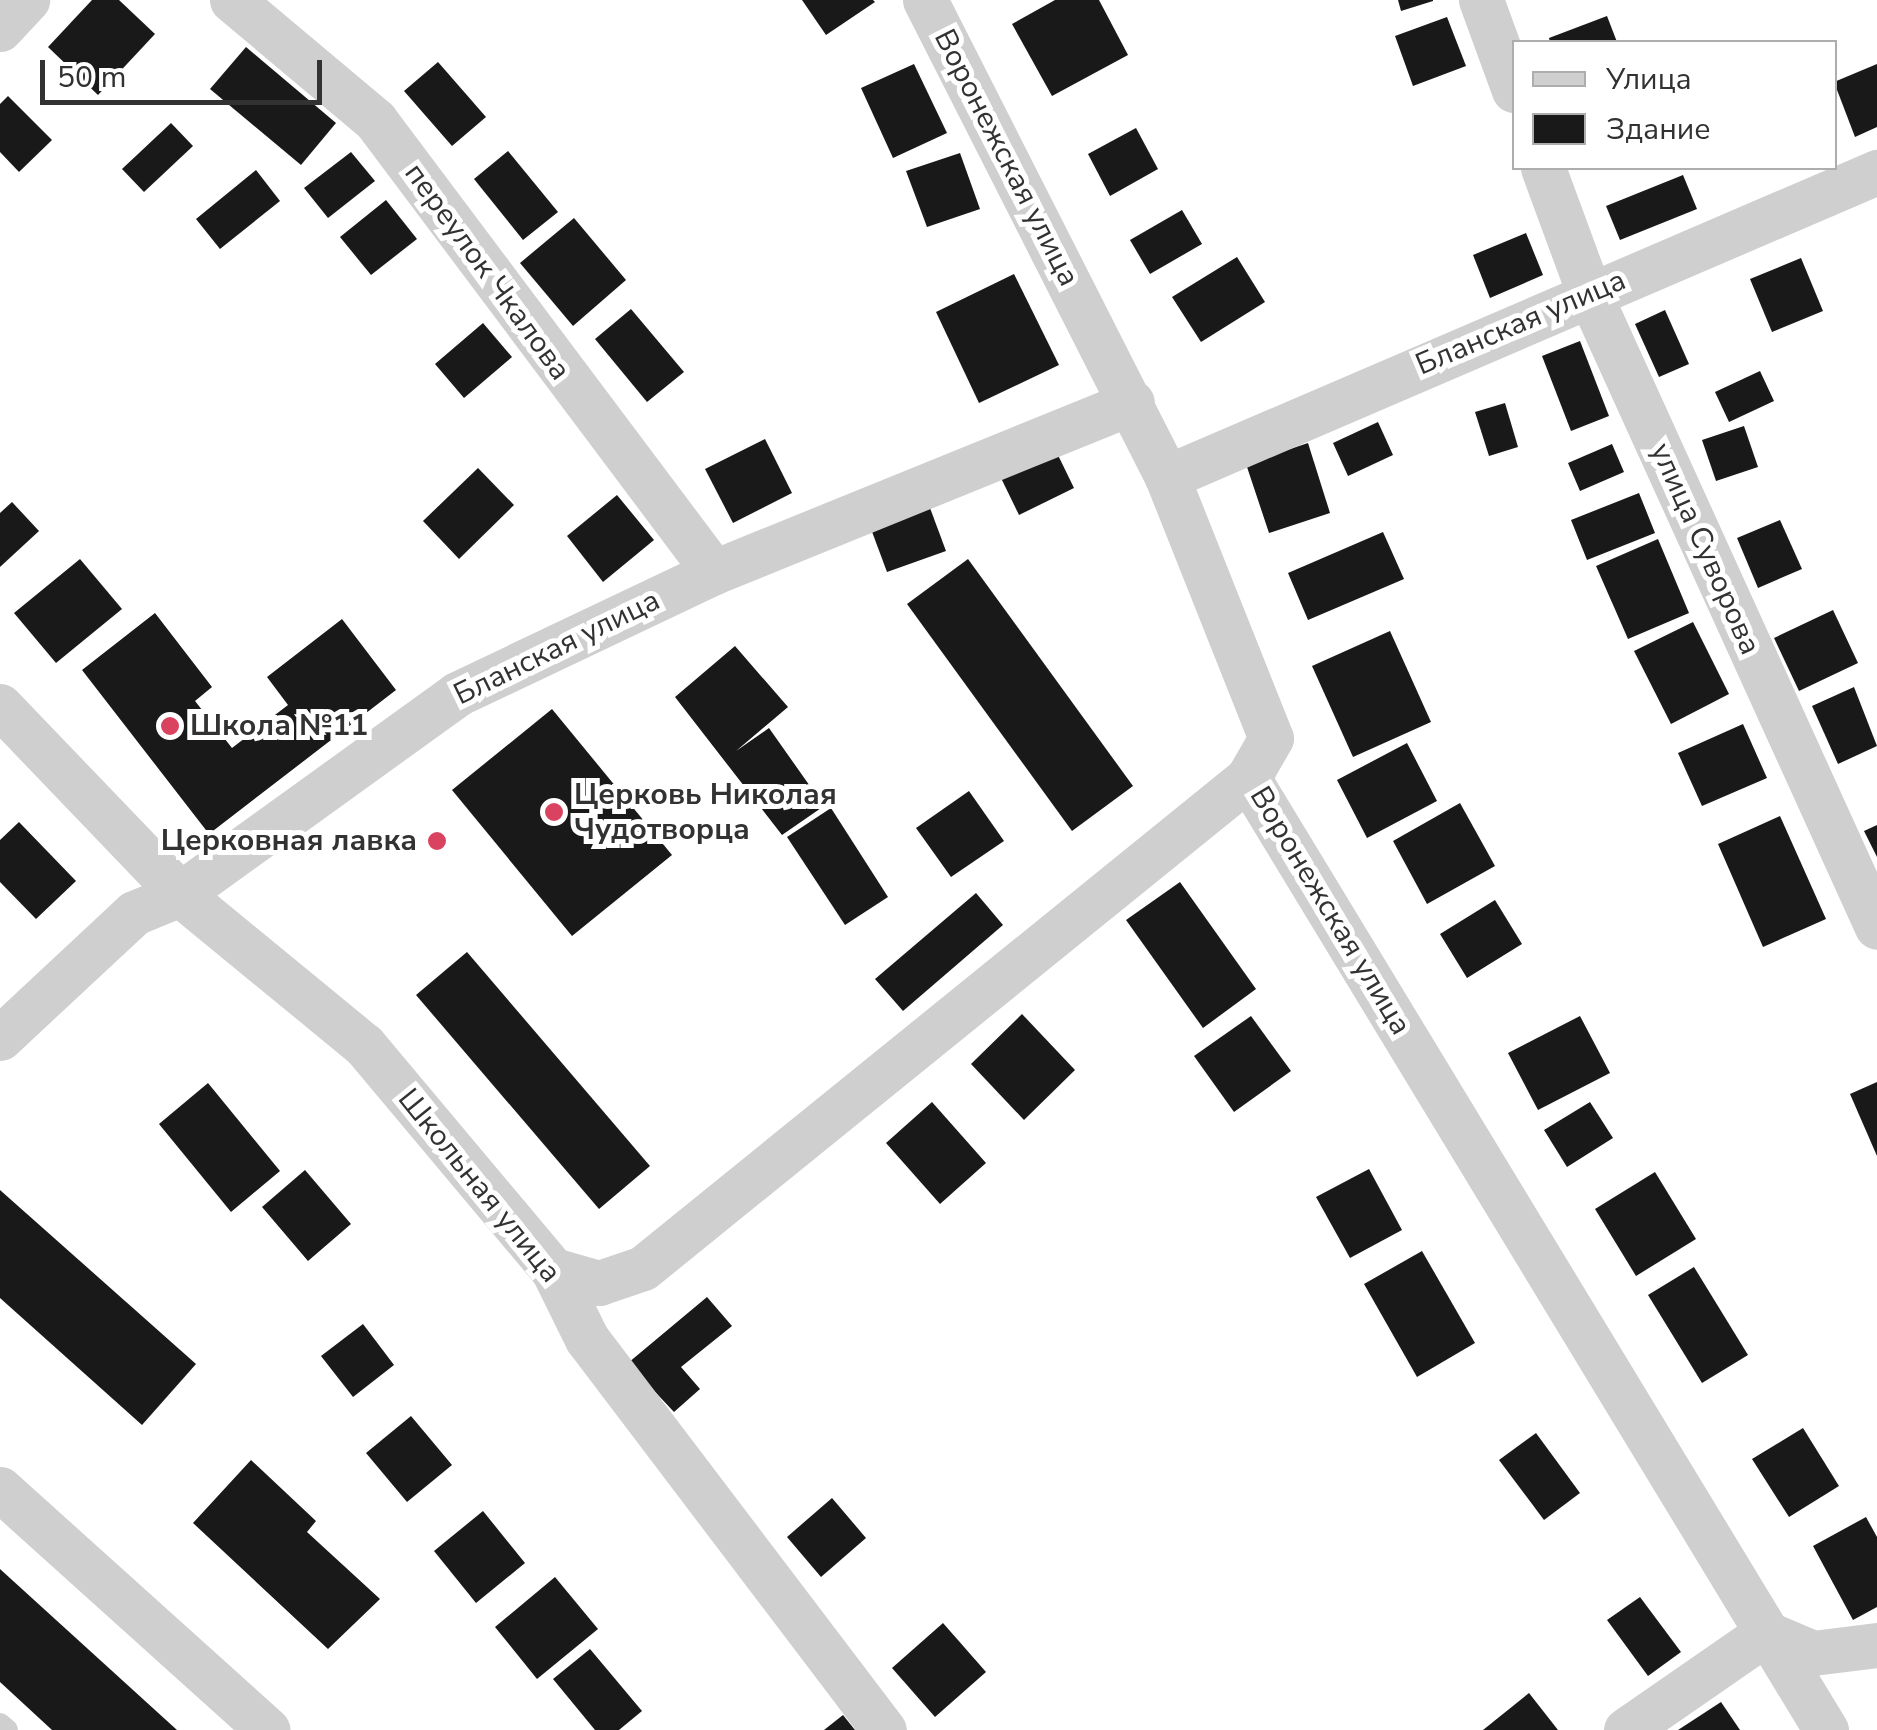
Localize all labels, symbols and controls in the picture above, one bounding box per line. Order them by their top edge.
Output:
street label: Воронежская улица [926,24,1086,292]
scale bar [45,40,328,102]
legend [1512,40,1837,170]
text: 50 m [57,57,126,98]
text: Улица [1606,59,1692,100]
text: Здание [1606,109,1711,150]
street label: переулок Чкалова [396,157,578,387]
street label: Бланская улица [1411,263,1631,383]
street label: улица Суворова [1642,438,1768,660]
street label: Бланская улица [448,583,666,713]
place label: Школа №11 [190,708,368,744]
marker: Школа №11 [159,715,181,737]
place label: Церковь Николая Чудотворца [574,777,837,848]
street label: Воронежская улица [1242,780,1418,1042]
marker: Церковь Николая Чудотворца [543,801,565,823]
place label: Церковная лавка [161,823,417,859]
marker: Церковная лавка [426,830,448,852]
street label: Школьная улица [390,1082,568,1290]

